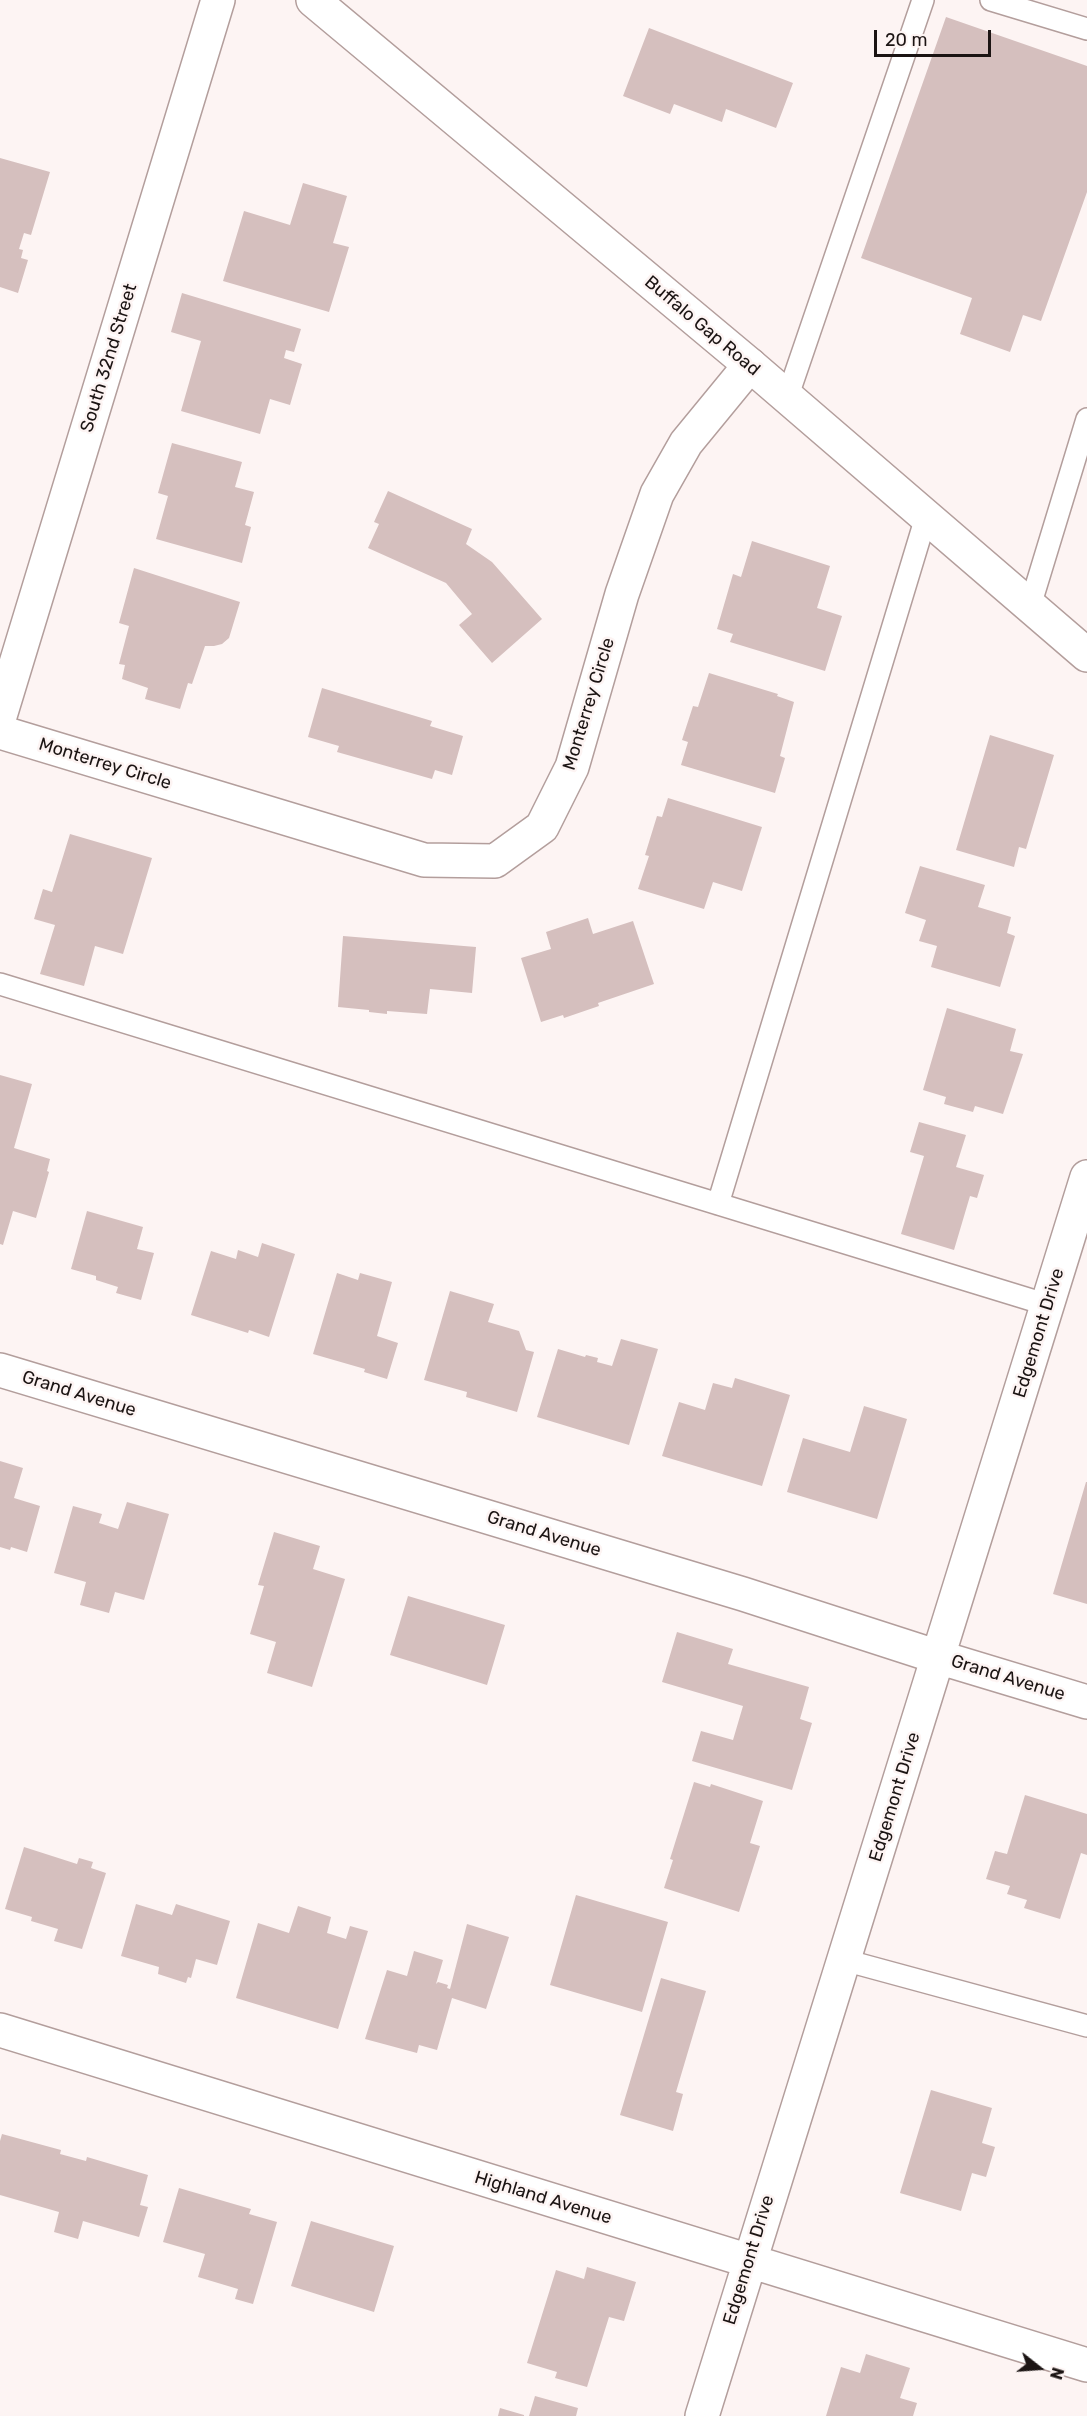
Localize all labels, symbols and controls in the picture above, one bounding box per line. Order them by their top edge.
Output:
scale bar [877,18,994,56]
text: 20 m [885,29,927,51]
street label: Buffalo Gap Road [640,271,764,381]
street label: South 32nd Street [76,281,142,435]
street label: Monterrey Circle [559,635,619,773]
street label: Monterrey Circle [36,734,174,794]
street label: Edgemont Drive [1009,1266,1069,1400]
street label: Grand Avenue [19,1366,139,1422]
street label: Grand Avenue [484,1506,604,1562]
street label: Grand Avenue [948,1650,1068,1706]
street label: Edgemont Drive [865,1730,925,1864]
street label: Highland Avenue [472,2167,614,2229]
street label: Edgemont Drive [719,2193,779,2327]
north arrow [1009,2338,1069,2398]
text: N [1046,2365,1067,2382]

